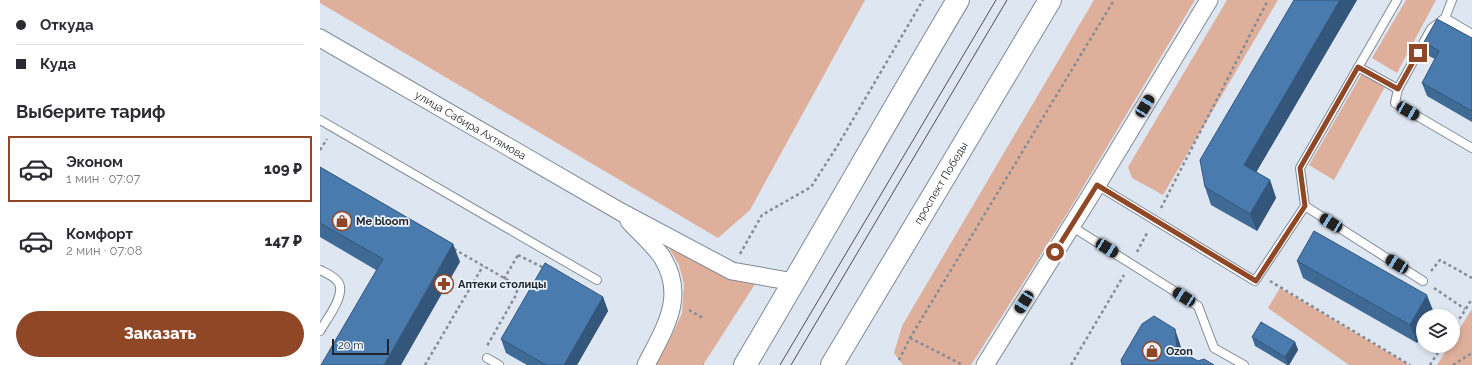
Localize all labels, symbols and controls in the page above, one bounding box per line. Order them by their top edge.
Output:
text: Откуда [40,16,94,34]
route end [1409,44,1427,62]
text: Куда [40,55,76,73]
street label: улица Сабира Ахтямова [413,88,528,163]
car [1134,93,1156,119]
car [1395,100,1421,122]
text: Выберите тариф [16,101,166,122]
street label: проспект Победы [912,140,971,227]
icon: car [18,151,54,187]
text: Эконом [66,153,123,171]
text: 109 ₽ [264,160,302,178]
text: 1 мин · 07:07 [66,171,140,186]
shop icon: Me bloom [331,210,353,232]
car [1318,212,1344,234]
place label: Me bloom [356,215,409,228]
icon: car [18,223,54,259]
text: Комфорт [66,225,133,243]
text: 147 ₽ [265,232,302,250]
car [1094,237,1120,259]
text: 2 мин · 07:08 [66,243,143,258]
route start [1046,243,1064,261]
car [1384,253,1410,275]
pharmacy icon: Аптеки столицы [433,273,455,295]
place label: Аптеки столицы [458,278,546,291]
car [1171,285,1197,309]
car [1013,289,1035,315]
map controls [1416,309,1460,353]
button: layers [1416,309,1460,353]
button: Заказать [16,311,304,357]
scale bar [332,337,389,356]
text: 20 m [338,339,363,352]
shop icon: Ozon [1141,340,1163,362]
place label: Ozon [1166,345,1193,358]

